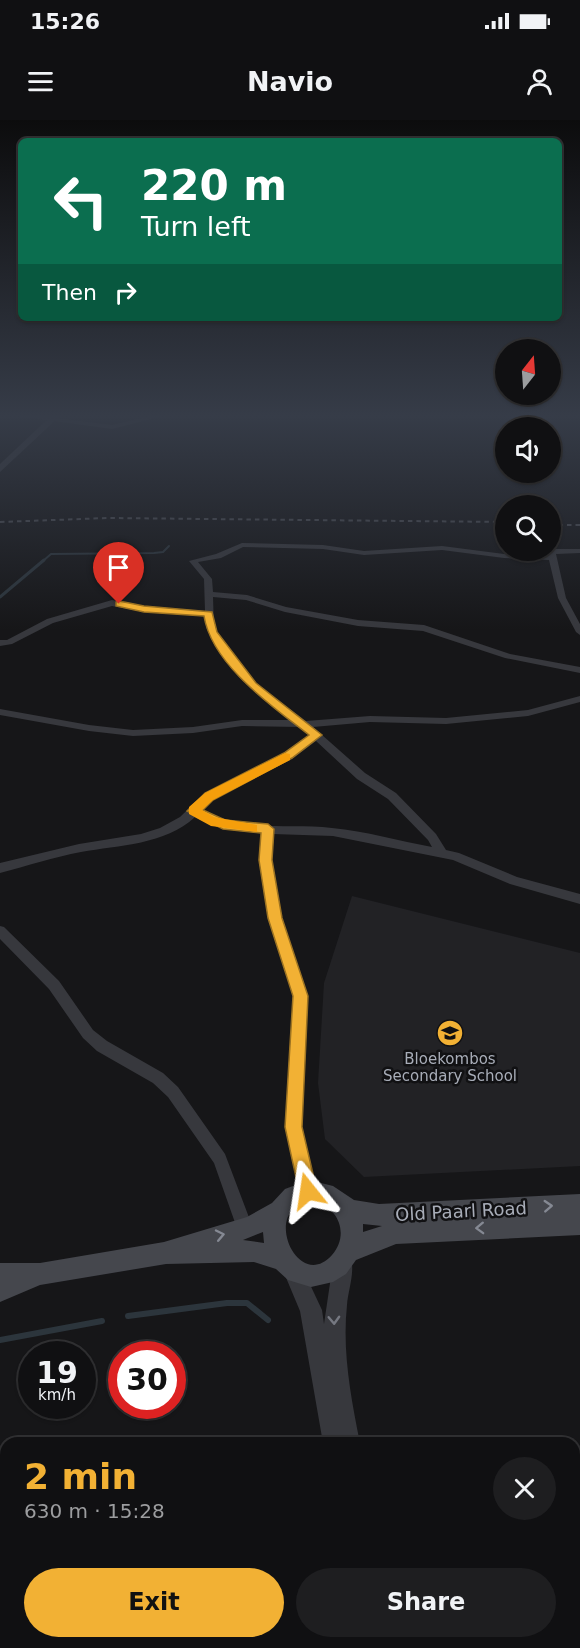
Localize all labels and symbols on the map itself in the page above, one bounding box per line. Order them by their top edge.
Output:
north arrow [495,339,561,405]
pin [93,542,144,604]
school or university icon: Bloekombos Secondary School [435,1018,465,1048]
place label: Bloekombos Secondary School [383,1050,517,1085]
position arrow [276,1159,340,1223]
street label: Old Paarl Road [395,1197,527,1225]
one-way arrow [543,1200,552,1213]
one-way arrow [475,1221,484,1234]
one-way arrow [215,1229,225,1242]
one-way arrow [328,1316,340,1325]
speed limit sign: 30 [108,1341,186,1419]

